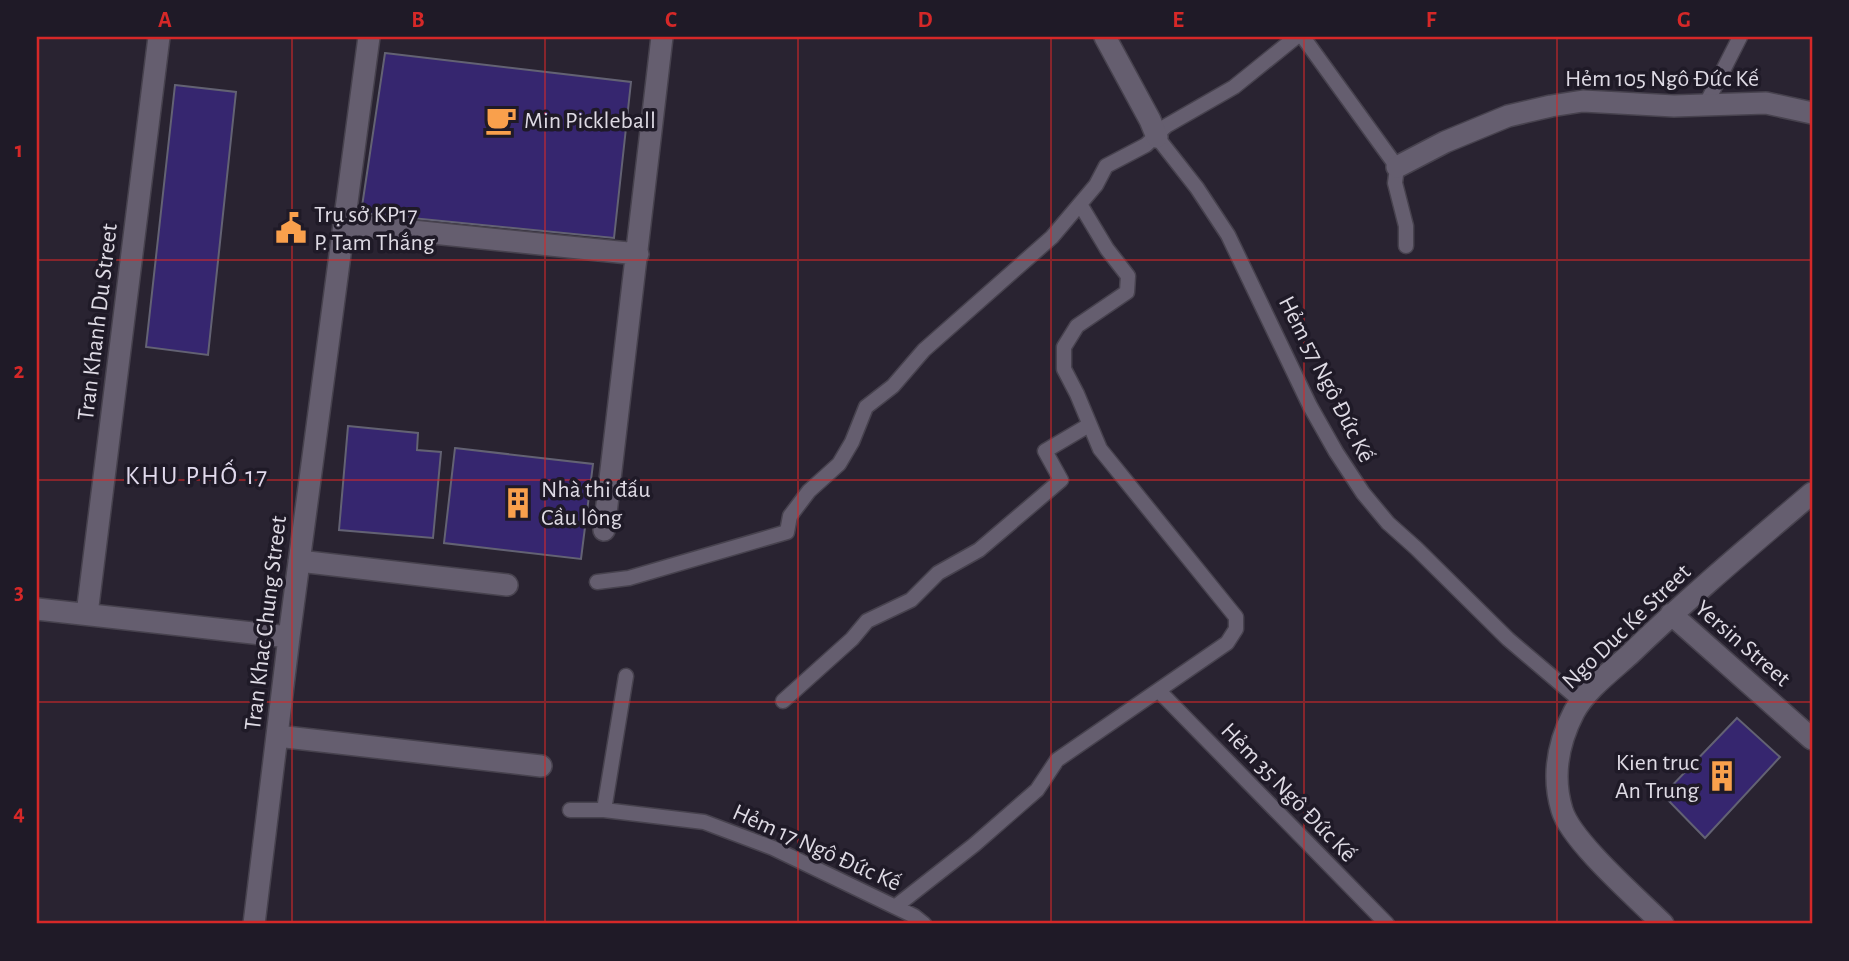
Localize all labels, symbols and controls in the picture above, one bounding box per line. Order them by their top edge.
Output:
text: A [158,9,172,32]
text: B [411,9,425,32]
text: C [665,9,677,32]
text: D [917,9,933,32]
text: E [1172,9,1184,32]
text: F [1426,9,1437,32]
text: G [1677,9,1691,32]
street label: Hẻm 105 Ngô Đức Kế [1565,67,1759,91]
cafe icon: Min Pickleball [484,103,518,137]
place label: Min Pickleball [524,109,656,133]
text: 1 [15,139,23,162]
place label: Trụ sở KP17 P. Tam Thắng [314,203,435,255]
public building icon: Trụ sở KP17 P. Tam Thắng [274,211,308,245]
street label: Tran Khanh Du Street [74,222,122,422]
street label: Hẻm 57 Ngô Đức Kế [1274,292,1378,466]
text: 2 [14,360,25,383]
district label: KHU PHỐ 17 [125,459,269,489]
place label: Nhà thi đấu Cầu lông [541,478,651,530]
building icon: Nhà thi đấu Cầu lông [501,486,535,520]
street label: Tran Khac Chung Street [241,514,291,732]
street label: Ngo Duc Ke Street [1558,559,1696,694]
text: 3 [14,581,24,604]
street label: Yersin Street [1690,596,1795,692]
street label: Hẻm 35 Ngô Đức Kế [1216,719,1360,867]
place label: Kien truc An Trung [1615,751,1699,803]
building icon: Kien truc An Trung [1705,759,1739,793]
street label: Hẻm 17 Ngô Đức Kế [729,800,904,896]
text: 4 [13,802,25,825]

